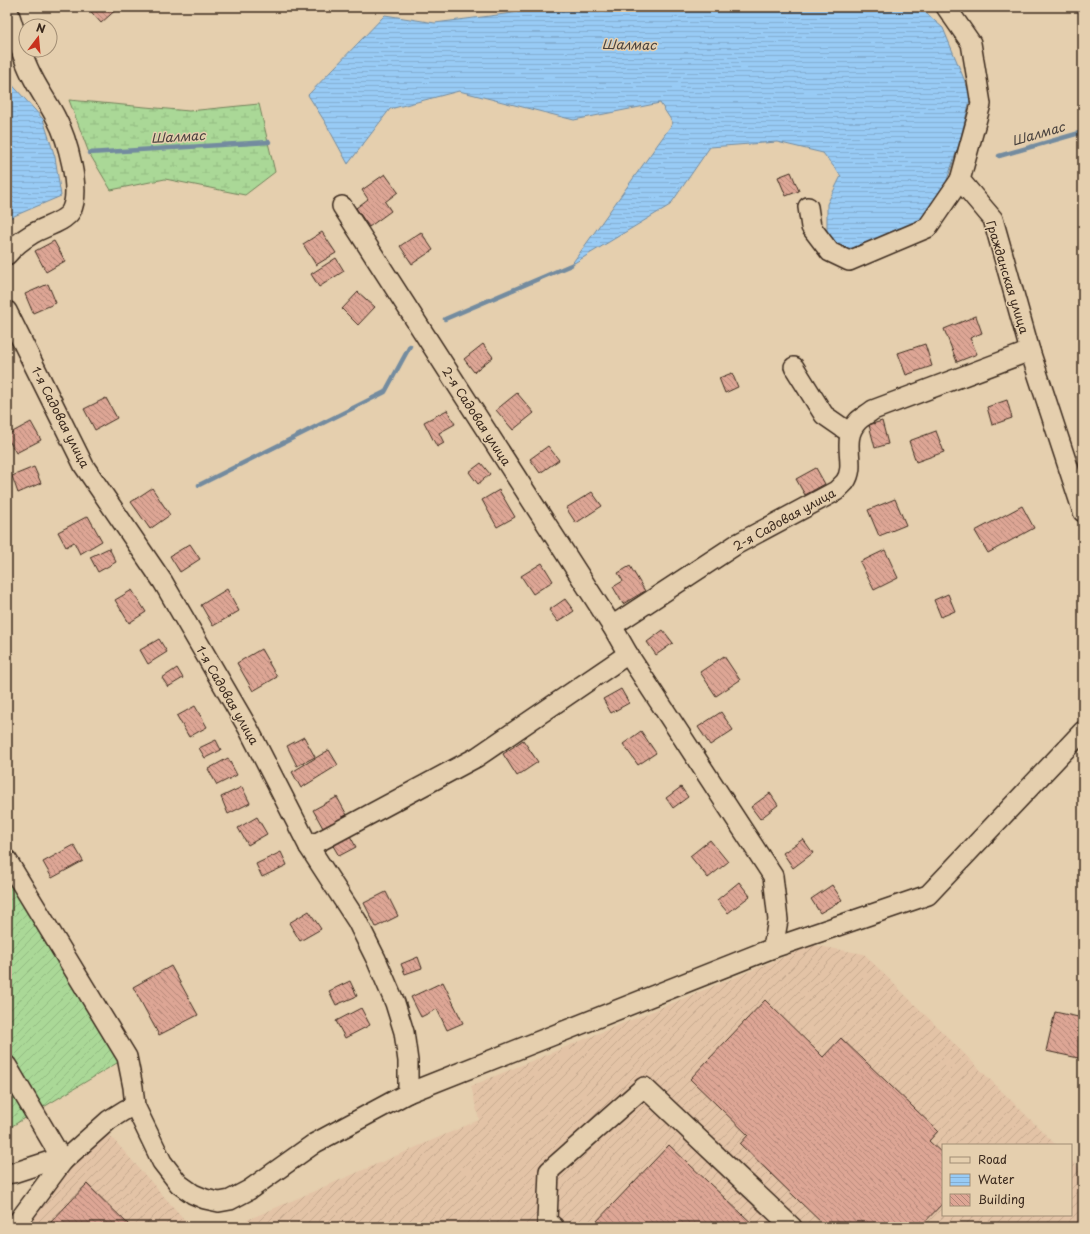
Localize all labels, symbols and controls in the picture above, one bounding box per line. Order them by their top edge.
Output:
north arrow [18,18,58,58]
text: N [34,19,48,37]
water label: Шалмас [602,34,657,54]
water label: Шалмас [1009,116,1068,150]
water label: Шалмас [150,125,207,147]
street label: Гражданская улица [982,218,1034,336]
street label: 1-я Садовая улица [28,363,95,471]
street label: 2-я Садовая улица [438,363,516,469]
street label: 2-я Садовая улица [729,483,839,555]
street label: 1-я Садовая улица [192,642,264,748]
legend [942,1144,1072,1216]
text: Road [978,1150,1007,1168]
text: Water [978,1170,1015,1188]
text: Building [978,1190,1025,1208]

